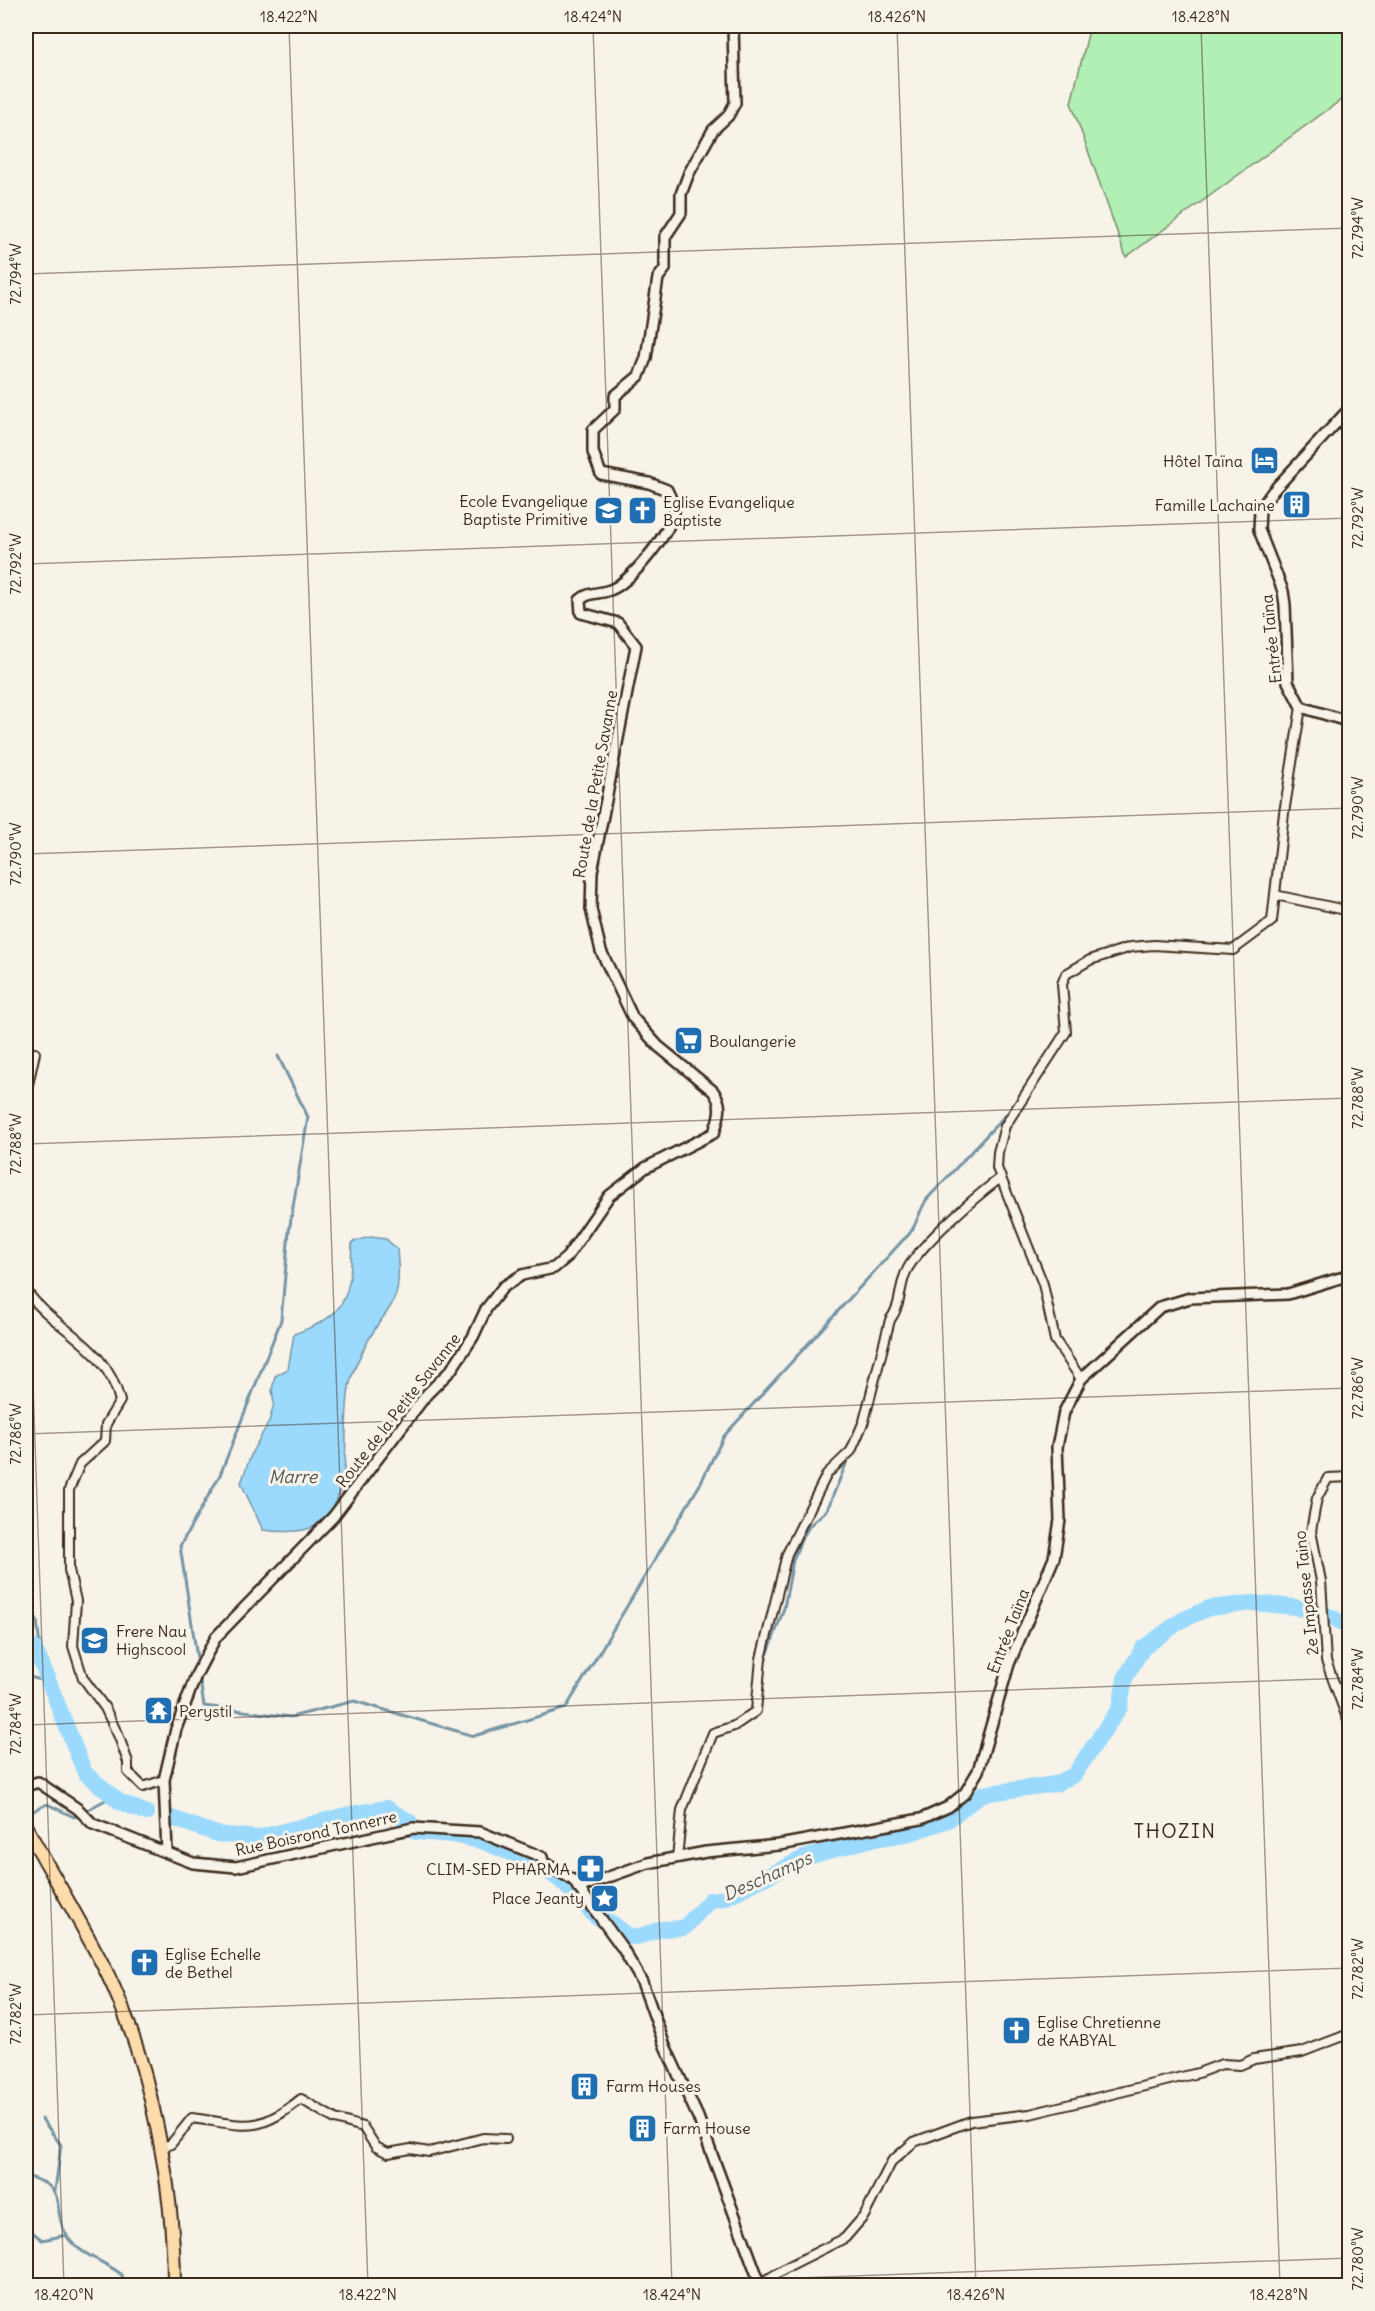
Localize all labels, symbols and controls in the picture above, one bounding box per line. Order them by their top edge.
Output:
text: 18.422°N [260,7,318,26]
text: 18.424°N [564,7,622,26]
text: 18.426°N [868,7,926,26]
text: 18.428°N [1172,7,1230,26]
text: 72.794°W [1348,197,1367,259]
text: 72.794°W [6,243,25,305]
hotel icon: Hôtel Taïna [1248,445,1280,477]
place label: Hôtel Taïna [1163,451,1243,471]
text: 72.792°W [1348,487,1367,549]
building icon: Famille Lachaine [1280,489,1312,521]
place label: Ecole Evangelique Baptiste Primitive [459,491,588,529]
place label: Eglise Evangelique Baptiste [663,492,795,530]
school or university icon: Ecole Evangelique Baptiste Primitive [593,494,625,526]
church icon: Eglise Evangelique Baptiste [626,495,658,527]
place label: Famille Lachaine [1155,495,1275,515]
text: 72.792°W [6,533,25,595]
street label: Entrée Taïna [1256,594,1286,684]
street label: Route de la Petite Savanne [569,688,621,880]
text: 72.790°W [1348,776,1367,840]
text: 72.790°W [6,822,25,886]
supermarket icon: Boulangerie [672,1025,704,1057]
place label: Boulangerie [709,1031,796,1051]
text: 72.788°W [1348,1067,1367,1129]
text: 72.788°W [6,1113,25,1175]
street label: Route de la Petite Savanne [331,1329,465,1491]
text: 72.786°W [1348,1357,1367,1419]
text: 72.786°W [6,1403,25,1465]
water label: Marre [269,1465,319,1488]
street label: 2e Impasse Taino [1290,1530,1322,1656]
street label: Entrée Taïna [983,1586,1033,1676]
place label: Frere Nau Highscool [116,1621,187,1659]
school or university icon: Frere Nau Highscool [79,1624,111,1656]
text: 72.784°W [1348,1648,1367,1710]
text: 72.784°W [6,1693,25,1755]
temple icon: Perystil [142,1695,174,1727]
place label: Perystil [179,1701,232,1721]
street label: Rue Boisrond Tonnerre [233,1806,399,1860]
district label: THOZIN [1134,1818,1216,1843]
water label: Deschamps [719,1845,817,1906]
pharmacy icon: CLIM-SED PHARMA [575,1853,607,1885]
place label: CLIM-SED PHARMA [426,1859,570,1879]
place icon: Place Jeanty [589,1882,621,1914]
place label: Place Jeanty [492,1888,584,1908]
text: 72.782°W [1348,1938,1367,2000]
place label: Eglise Echelle de Bethel [165,1944,261,1982]
church icon: Eglise Echelle de Bethel [128,1947,160,1979]
text: 72.782°W [6,1983,25,2045]
place label: Eglise Chretienne de KABYAL [1037,2012,1161,2050]
church icon: Eglise Chretienne de KABYAL [1000,2015,1032,2047]
building icon: Farm Houses [569,2070,601,2102]
place label: Farm Houses [606,2076,701,2096]
building icon: Farm House [626,2112,658,2144]
place label: Farm House [663,2118,751,2138]
text: 72.780°W [1348,2227,1367,2291]
text: 18.420°N [34,2285,94,2304]
text: 18.422°N [339,2285,397,2304]
text: 18.424°N [643,2285,701,2304]
text: 18.426°N [947,2285,1005,2304]
text: 18.428°N [1250,2285,1308,2304]

